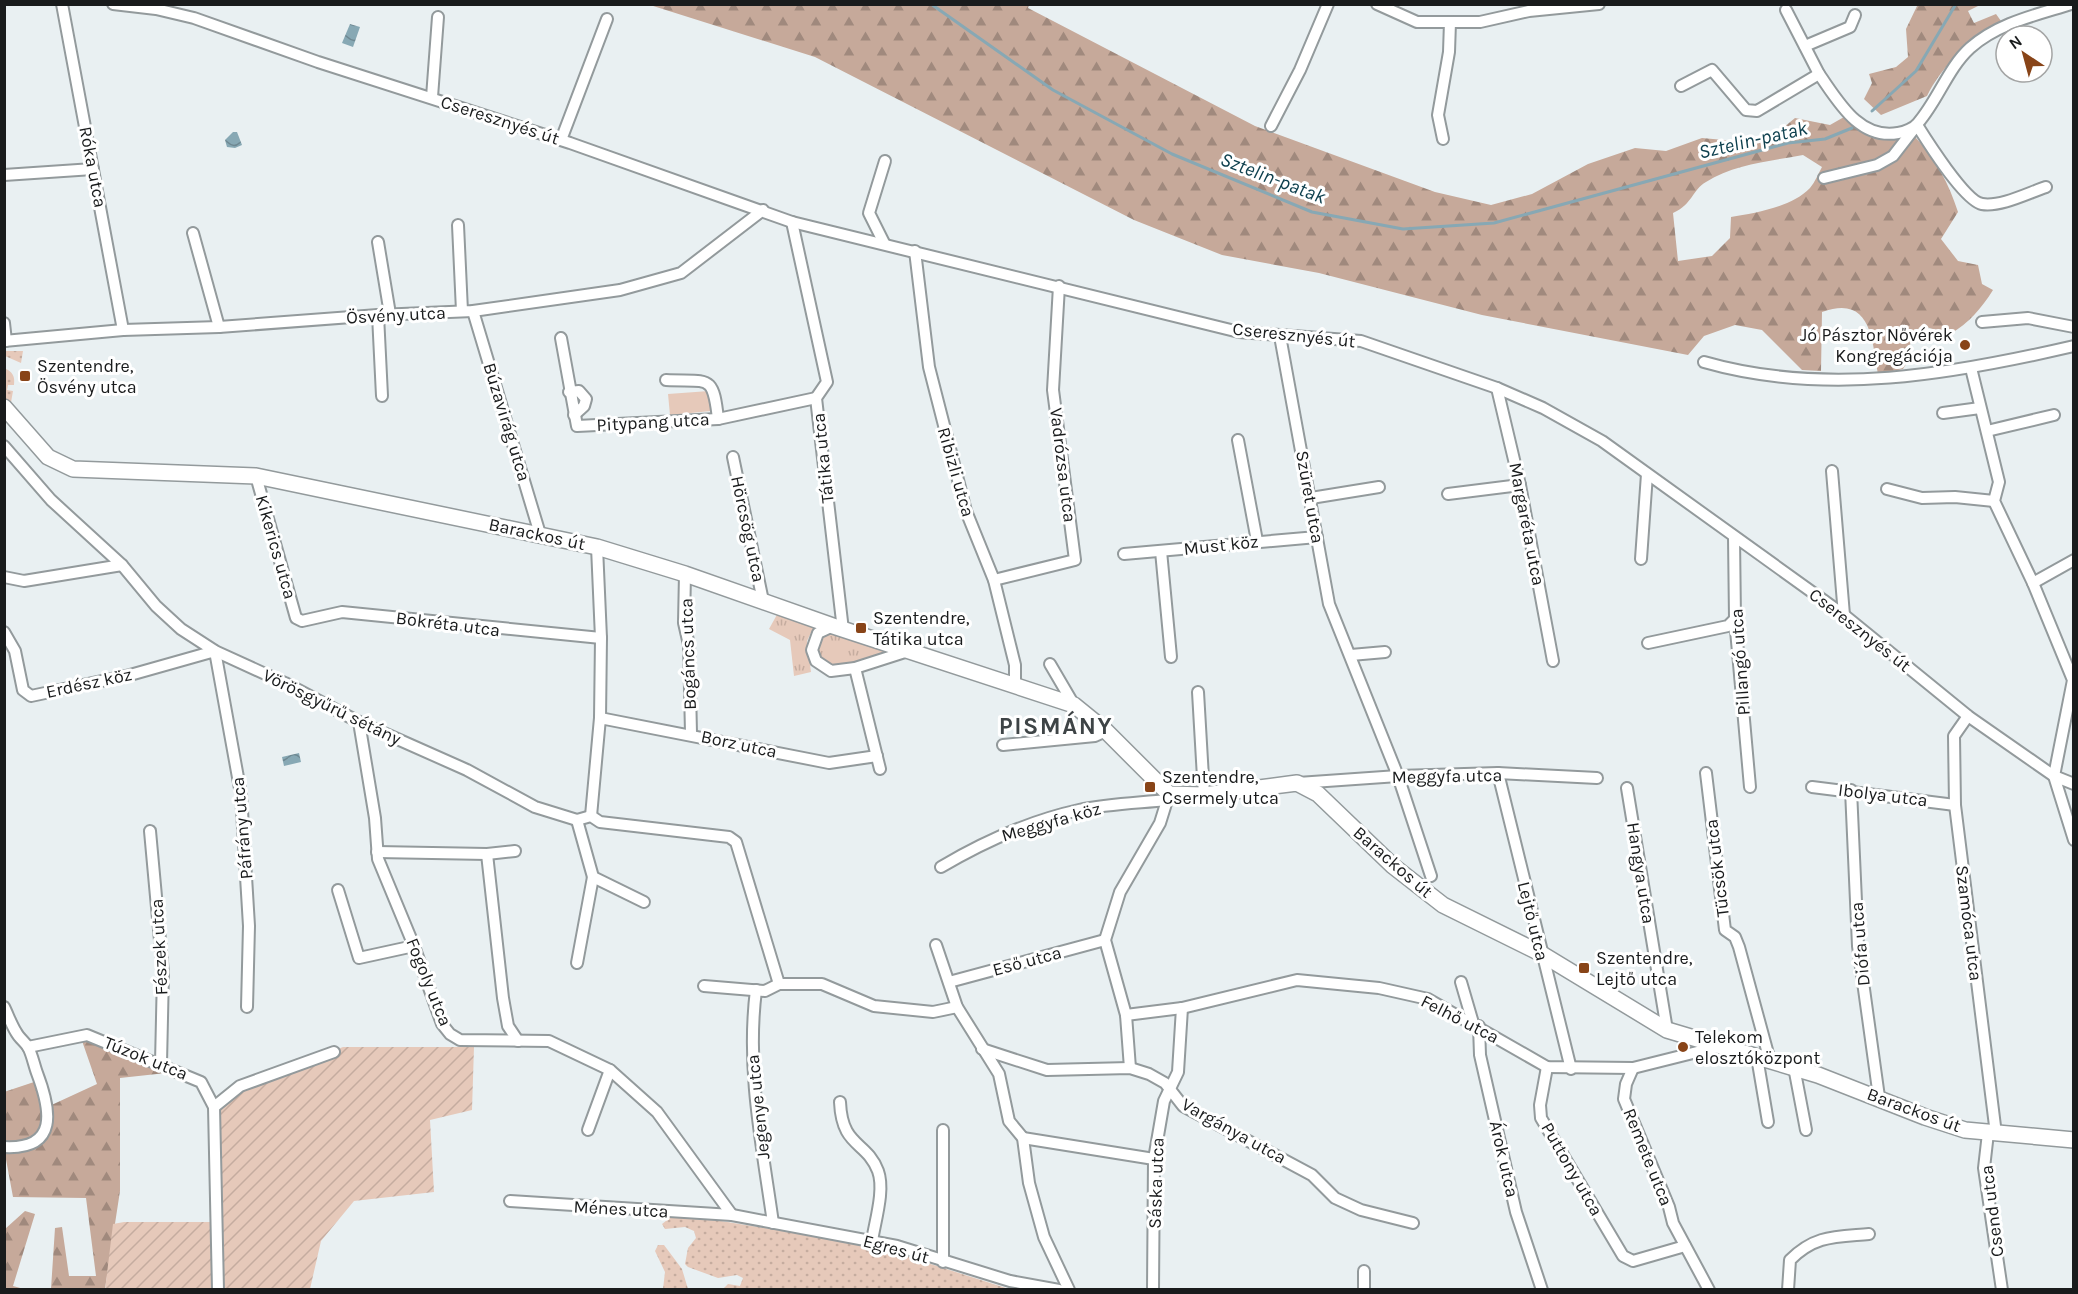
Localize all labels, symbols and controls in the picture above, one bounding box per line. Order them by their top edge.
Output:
north arrow [1994,24,2054,84]
text: N [2005,31,2026,53]
street label: Cseresznyés út [438,90,562,150]
water label: Sztelin-patak [1696,116,1810,164]
street label: Róka utca [74,125,112,209]
water label: Sztelin-patak [1217,147,1330,209]
street label: Ösvény utca [346,301,446,329]
street label: Cseresznyés út [1232,318,1357,352]
place label: Jó Pásztor Nővérek Kongregációja [1800,324,1953,367]
marker: Jó Pásztor Nővérek Kongregációja [1958,338,1972,352]
place label: Szentendre, Ösvény utca [37,355,137,398]
street label: Búzavirág utca [479,360,535,484]
marker: Szentendre, Ösvény utca [18,369,32,383]
street label: Vadrózsa utca [1045,406,1081,524]
street label: Pitypang utca [596,408,710,436]
street label: Tátika utca [807,412,839,504]
street label: Ribizli utca [933,425,979,519]
street label: Szüret utca [1291,449,1329,545]
street label: Margaréta utca [1504,461,1550,587]
street label: Hörcsög utca [726,474,770,584]
street label: Kikerics utca [251,492,301,602]
street label: Barackos út [487,513,588,555]
street label: Must köz [1182,530,1260,560]
street label: Cseresznyés út [1805,583,1916,677]
street label: Bogáncs utca [675,598,701,710]
street label: Bokréta utca [395,607,501,641]
place label: Szentendre, Tátika utca [873,607,970,650]
street label: Pillangó utca [1725,608,1755,716]
marker: Szentendre, Tátika utca [854,621,868,635]
street label: Erdész köz [44,663,134,703]
street label: Vörösgyűrű sétány [259,664,405,750]
district label: PISMÁNY [999,710,1113,740]
street label: Borz utca [699,725,779,763]
street label: Meggyfa utca [1391,764,1503,788]
place label: Szentendre, Csermely utca [1162,766,1279,809]
street label: Páfrány utca [227,776,257,880]
street label: Ibolya utca [1837,779,1929,811]
marker: Szentendre, Csermely utca [1143,780,1157,794]
street label: Meggyfa köz [999,797,1103,847]
street label: Tücsök utca [1700,818,1734,918]
street label: Barackos út [1349,821,1437,903]
street label: Hangya utca [1622,821,1660,925]
street label: Szamóca utca [1951,864,1987,982]
street label: Lejtő utca [1513,879,1553,963]
street label: Fészek utca [145,898,173,996]
street label: Diófa utca [1845,901,1875,987]
street label: Fogoly utca [401,935,457,1029]
street label: Eső utca [990,941,1064,981]
place label: Szentendre, Lejtő utca [1596,947,1693,990]
marker: Szentendre, Lejtő utca [1577,961,1591,975]
street label: Felhő utca [1417,990,1503,1048]
place label: Telekom elosztóközpont [1695,1026,1820,1069]
street label: Túzok utca [101,1031,191,1085]
marker: Telekom elosztóközpont [1676,1040,1690,1054]
street label: Jegenye utca [742,1053,774,1161]
street label: Barackos út [1864,1083,1964,1137]
street label: Vargánya utca [1178,1093,1290,1169]
street label: Remete utca [1618,1105,1678,1209]
street label: Árok utca [1485,1118,1524,1199]
street label: Puttony utca [1536,1118,1608,1220]
street label: Sáska utca [1143,1137,1169,1229]
street label: Csend utca [1975,1164,2009,1258]
street label: Ménes utca [573,1196,669,1222]
street label: Egres út [861,1230,932,1268]

